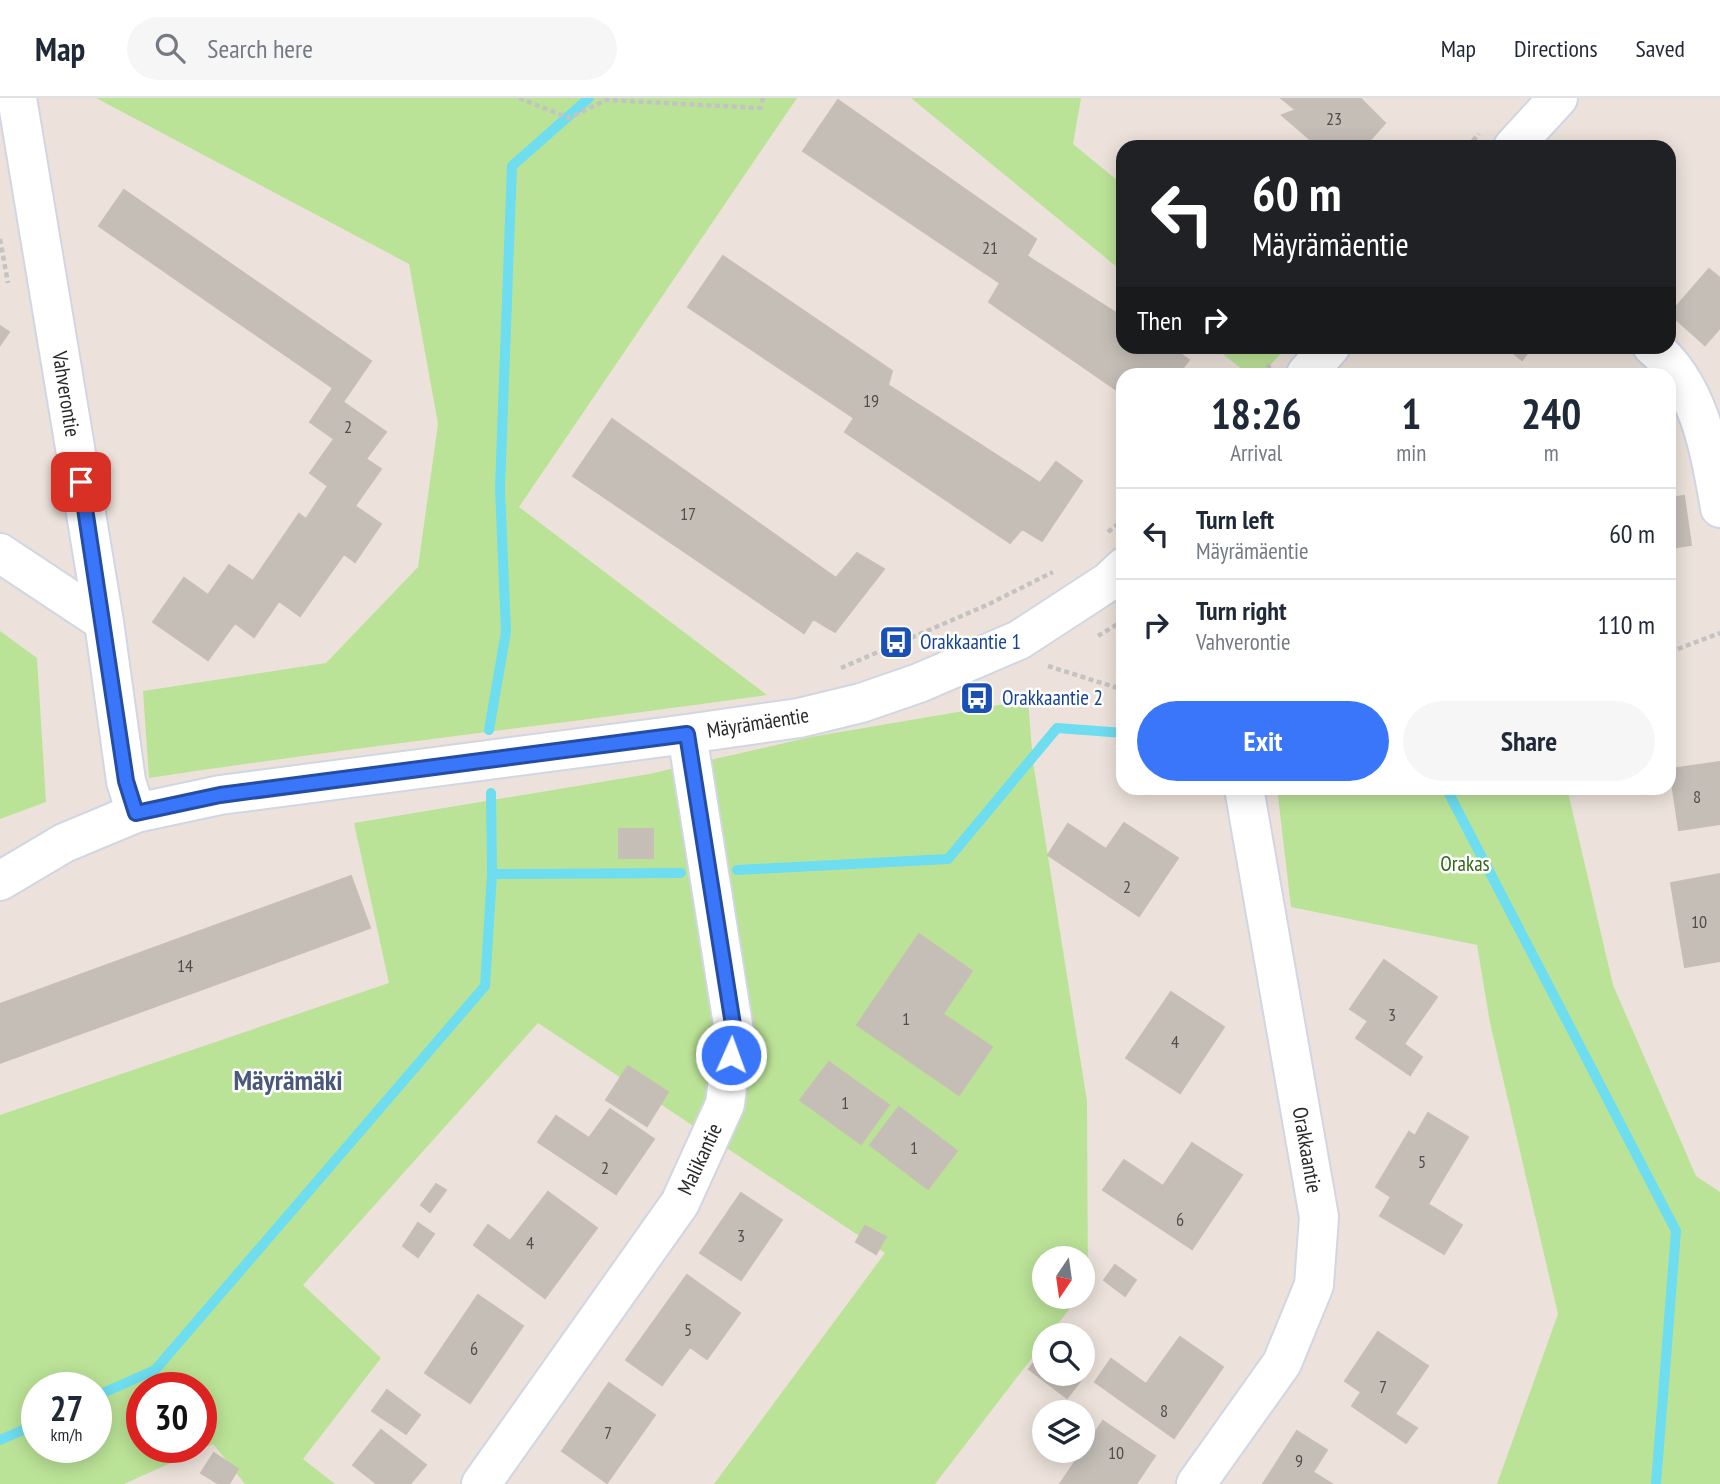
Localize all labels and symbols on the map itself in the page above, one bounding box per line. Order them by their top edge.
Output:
house number: 23 [1326,107,1342,130]
house number: 21 [982,236,998,259]
street label: Vahverontie [46,348,87,439]
house number: 19 [863,389,879,412]
house number: 2 [344,415,352,438]
pin [51,452,111,512]
house number: 17 [680,502,696,525]
bus stop icon: Orakkaantie 1 [877,623,915,661]
place label: Orakkaantie 1 [920,628,1021,655]
bus stop icon: Orakkaantie 2 [958,679,996,717]
place label: Orakkaantie 2 [1002,684,1103,711]
street label: Mäyrämäentie [705,701,811,744]
house number: 8 [1693,785,1701,808]
park label: Orakas [1440,850,1490,877]
house number: 2 [1123,875,1131,898]
house number: 10 [1691,910,1707,933]
house number: 14 [177,954,193,977]
house number: 3 [1388,1003,1396,1026]
house number: 1 [902,1007,910,1030]
position arrow [694,1018,768,1092]
house number: 4 [1171,1030,1179,1053]
district label: Mäyrämäki [233,1061,343,1098]
house number: 1 [841,1091,849,1114]
street label: Orakkaantie [1287,1105,1328,1195]
street label: Malikantie [671,1119,728,1199]
house number: 1 [910,1136,918,1159]
house number: 5 [1418,1150,1426,1173]
house number: 2 [601,1156,609,1179]
house number: 6 [1176,1208,1184,1231]
house number: 3 [737,1224,745,1247]
house number: 4 [526,1231,534,1254]
north arrow [1032,1246,1096,1309]
house number: 5 [684,1318,692,1341]
house number: 6 [470,1337,478,1360]
speed limit sign: 30 [126,1372,217,1463]
house number: 7 [1379,1375,1387,1398]
house number: 8 [1160,1399,1168,1422]
house number: 7 [604,1421,612,1444]
house number: 10 [1108,1441,1124,1464]
house number: 9 [1295,1449,1303,1472]

